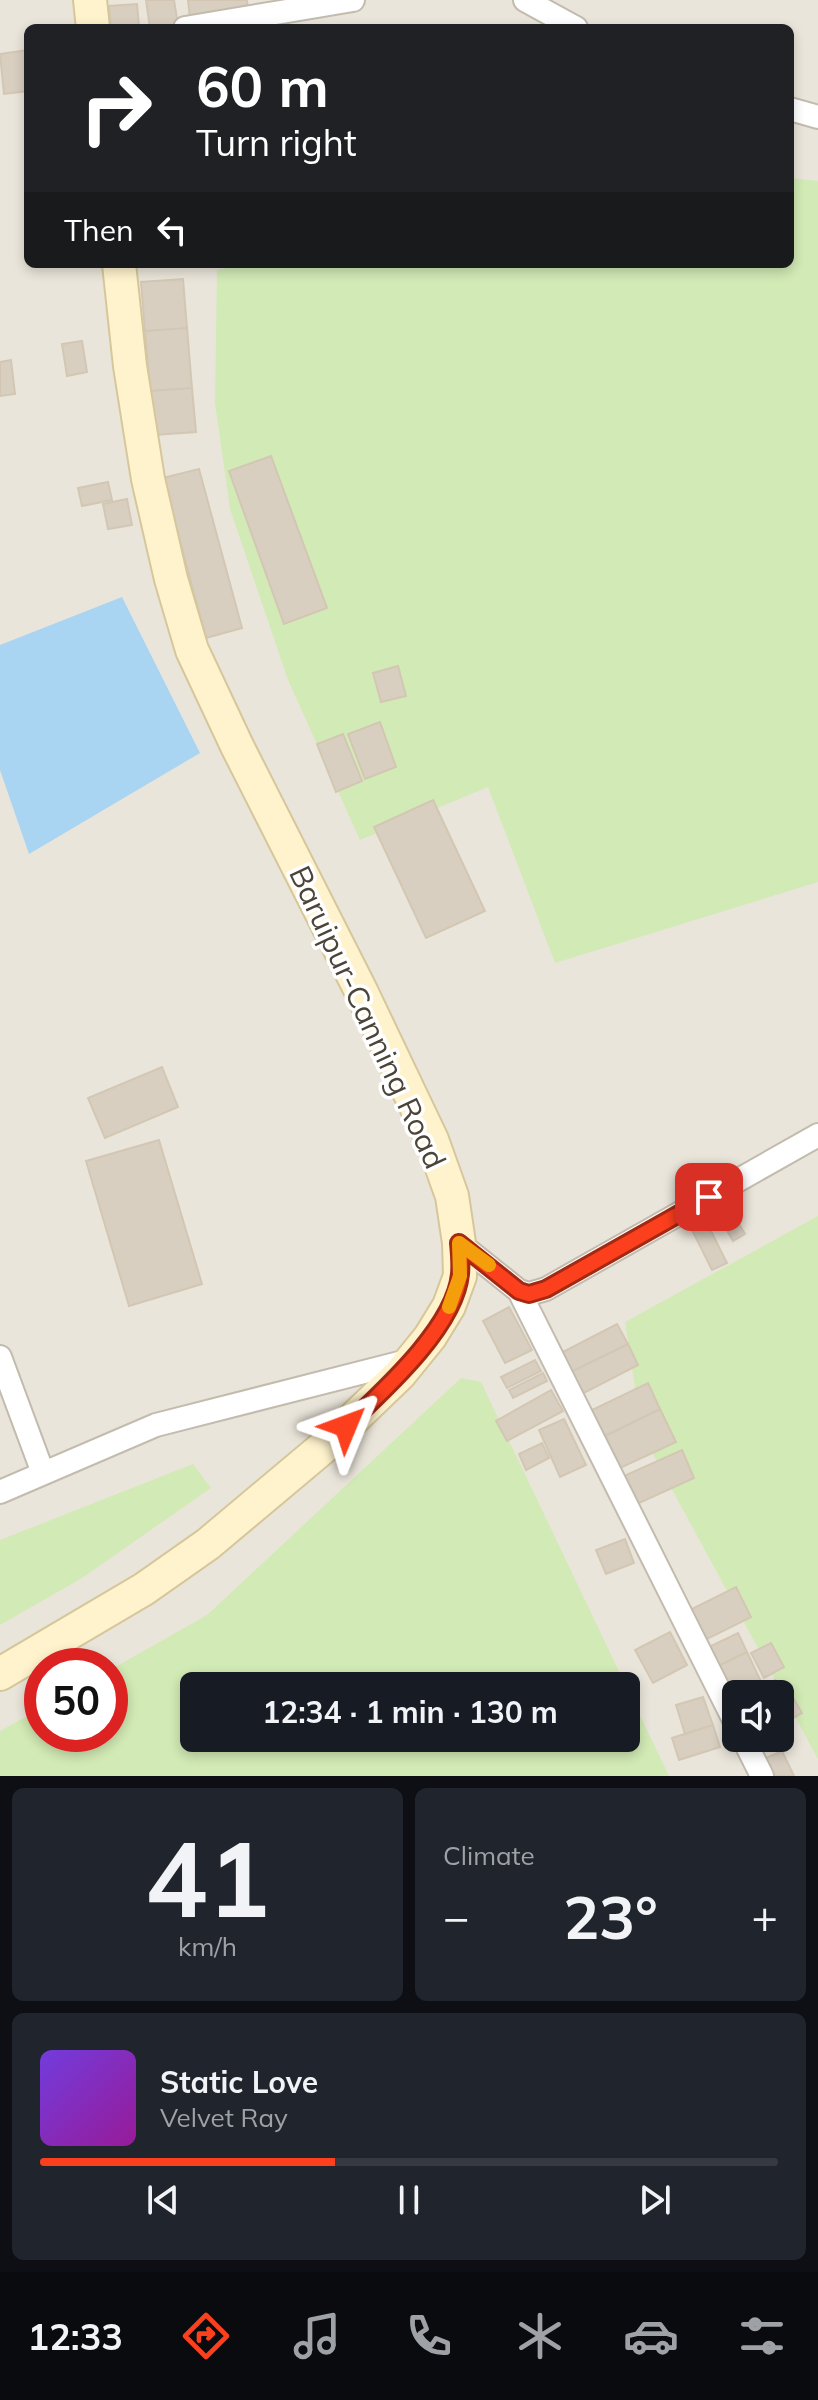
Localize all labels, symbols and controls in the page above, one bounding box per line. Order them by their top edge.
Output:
text: 60 m [196,51,329,121]
icon: right [64,56,168,160]
text: Turn right [196,120,357,165]
icon: left [150,208,194,252]
text: Then [64,211,134,249]
street label: Baruipur-Canning Road [281,860,455,1174]
pin [675,1163,743,1231]
icon: arrive [687,1175,731,1219]
position arrow [304,1384,388,1468]
speed limit sign: 50 [24,1648,128,1752]
map controls [722,1680,794,1752]
button: sound [722,1680,794,1752]
text: 12:34 · 1 min · 130 m [262,1693,558,1731]
text: 41 [145,1812,270,1943]
text: Climate [443,1839,535,1872]
text: 23° [563,1879,658,1954]
text: − [443,1889,469,1944]
text: + [752,1889,778,1944]
text: km/h [178,1930,237,1963]
text: Static Love [160,2063,318,2101]
text: Velvet Ray [160,2101,288,2134]
icon: previous [141,2178,185,2222]
icon: pause [387,2178,431,2222]
icon: next [633,2178,677,2222]
icon: directions [178,2308,234,2364]
icon: music [289,2308,345,2364]
icon: phone [401,2308,457,2364]
icon: climate [512,2308,568,2364]
icon: car [623,2308,679,2364]
icon: filters [734,2308,790,2364]
text: 12:33 [28,2314,123,2359]

